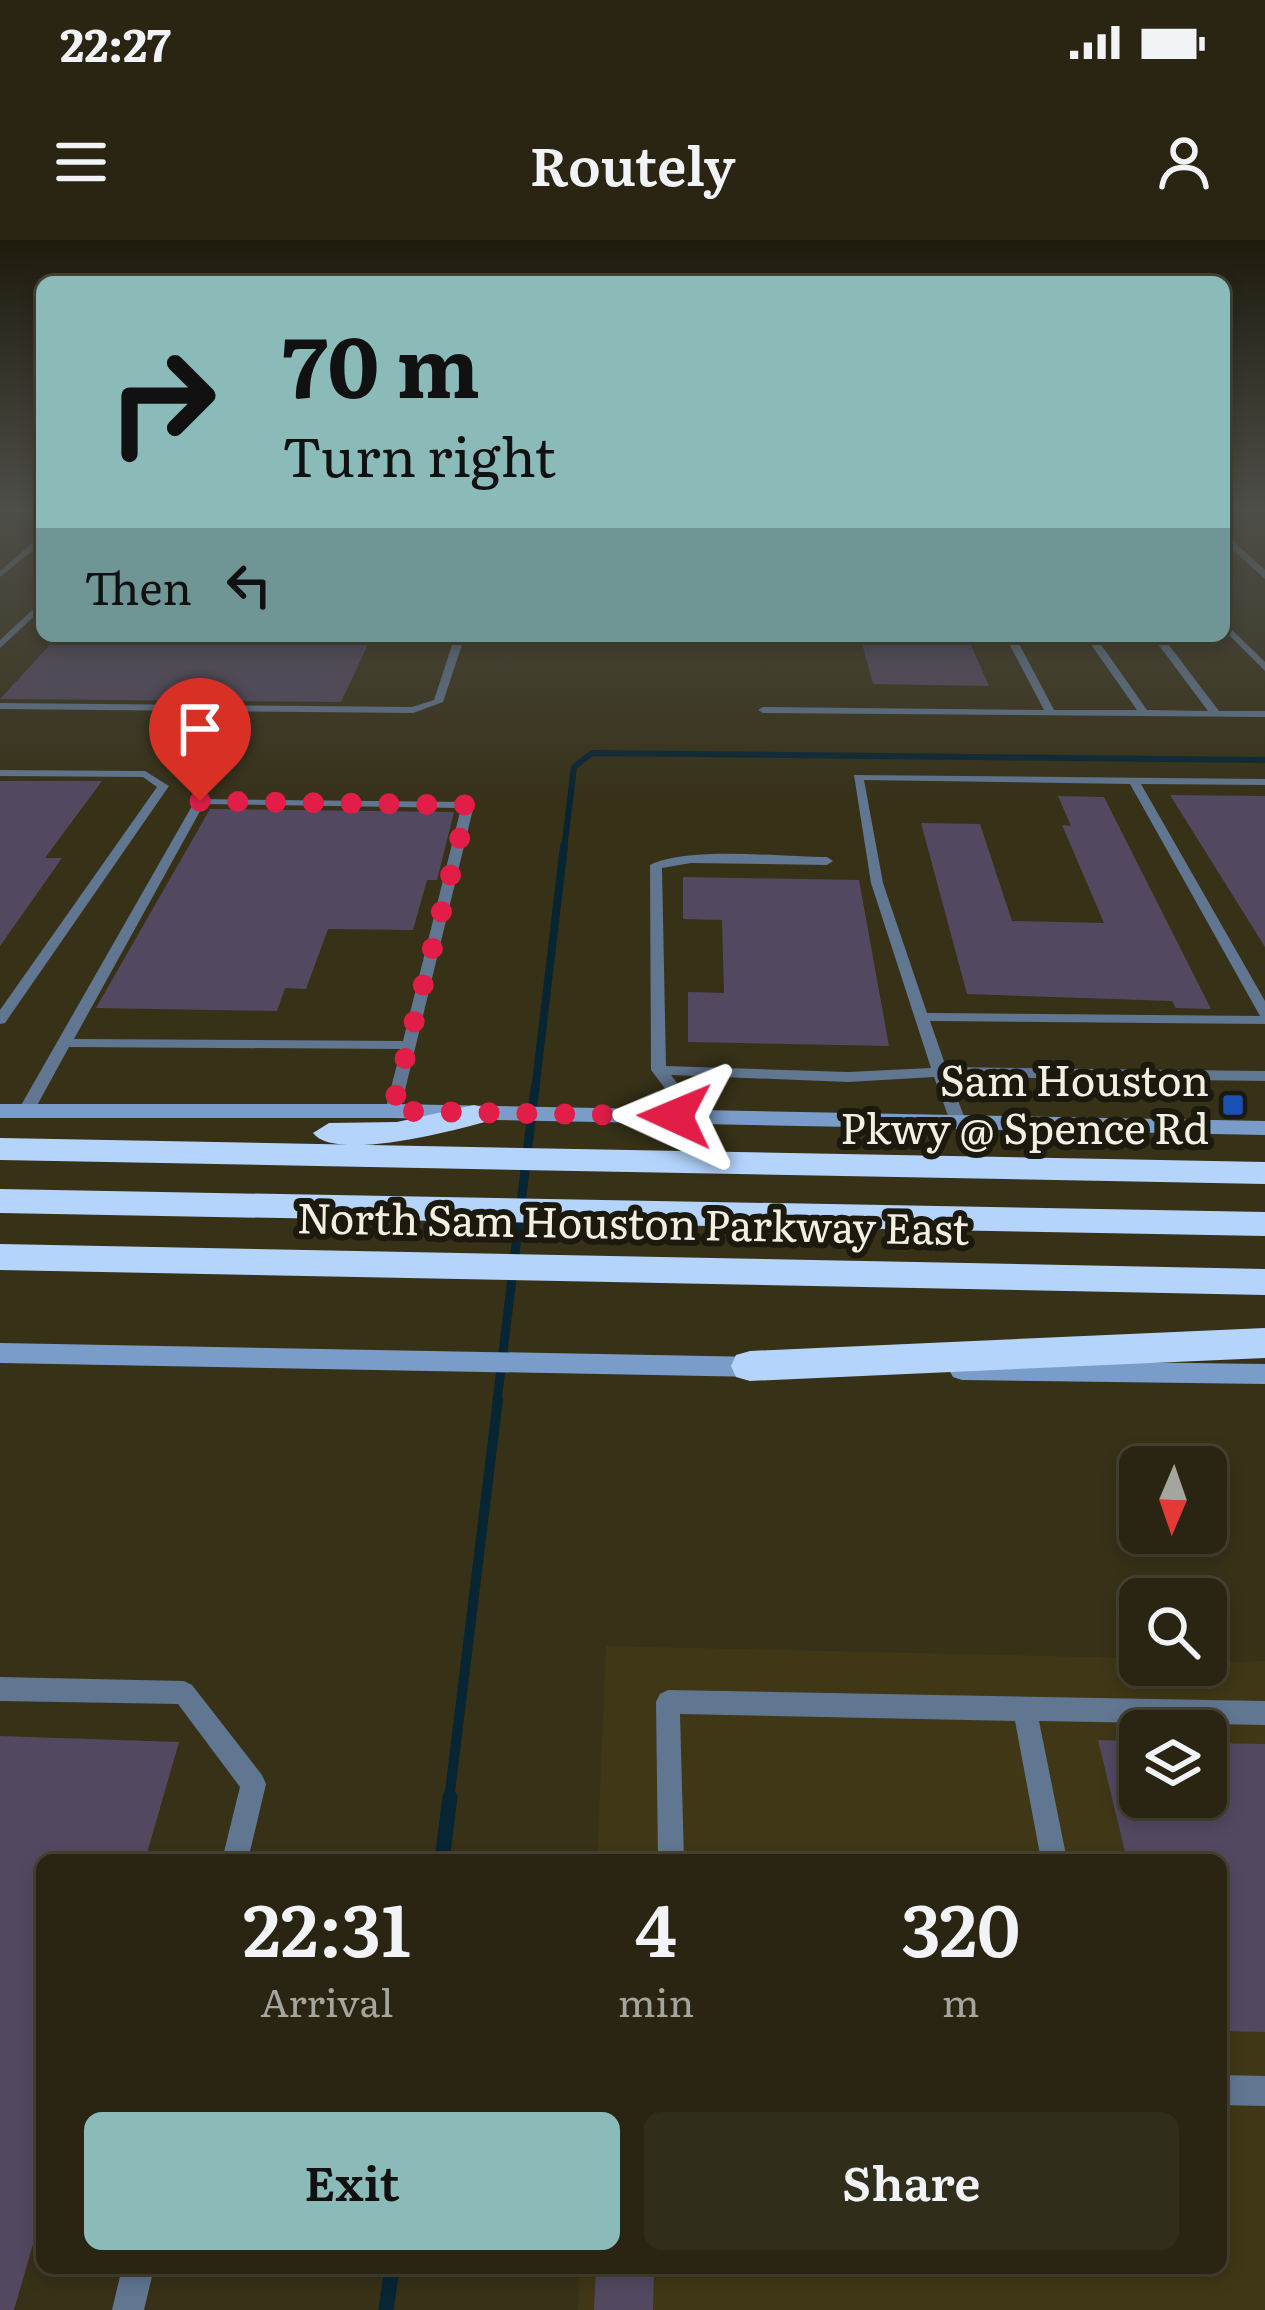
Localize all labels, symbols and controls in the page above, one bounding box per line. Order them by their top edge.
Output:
text: 22:27 [60,9,171,76]
text: Routely [529,122,736,203]
icon: menu [48,129,114,195]
icon: person [1151,129,1217,195]
text: 70 m [282,299,480,424]
icon: right [84,324,240,480]
text: Turn right [282,413,556,494]
text: Then [84,552,192,619]
icon: left [216,552,282,618]
pin [149,678,251,801]
icon: arrive [167,696,233,762]
place label: Sam Houston Pkwy @ Spence Rd [840,1047,1209,1157]
position arrow [612,1053,738,1179]
marker: Sam Houston Pkwy @ Spence Rd [1220,1092,1246,1118]
street label: North Sam Houston Parkway East [296,1184,970,1258]
north arrow [1119,1446,1227,1554]
map controls [1119,1446,1227,1818]
button: search [1119,1578,1227,1686]
button: layers [1119,1710,1227,1818]
text: 22:31 [243,1872,411,1979]
text: 4 [635,1872,677,1979]
text: 320 [901,1872,1020,1979]
text: Arrival [260,1971,393,2029]
text: min [618,1971,694,2029]
text: m [942,1971,980,2029]
button: Exit [84,2112,620,2250]
button: Share [644,2112,1179,2250]

